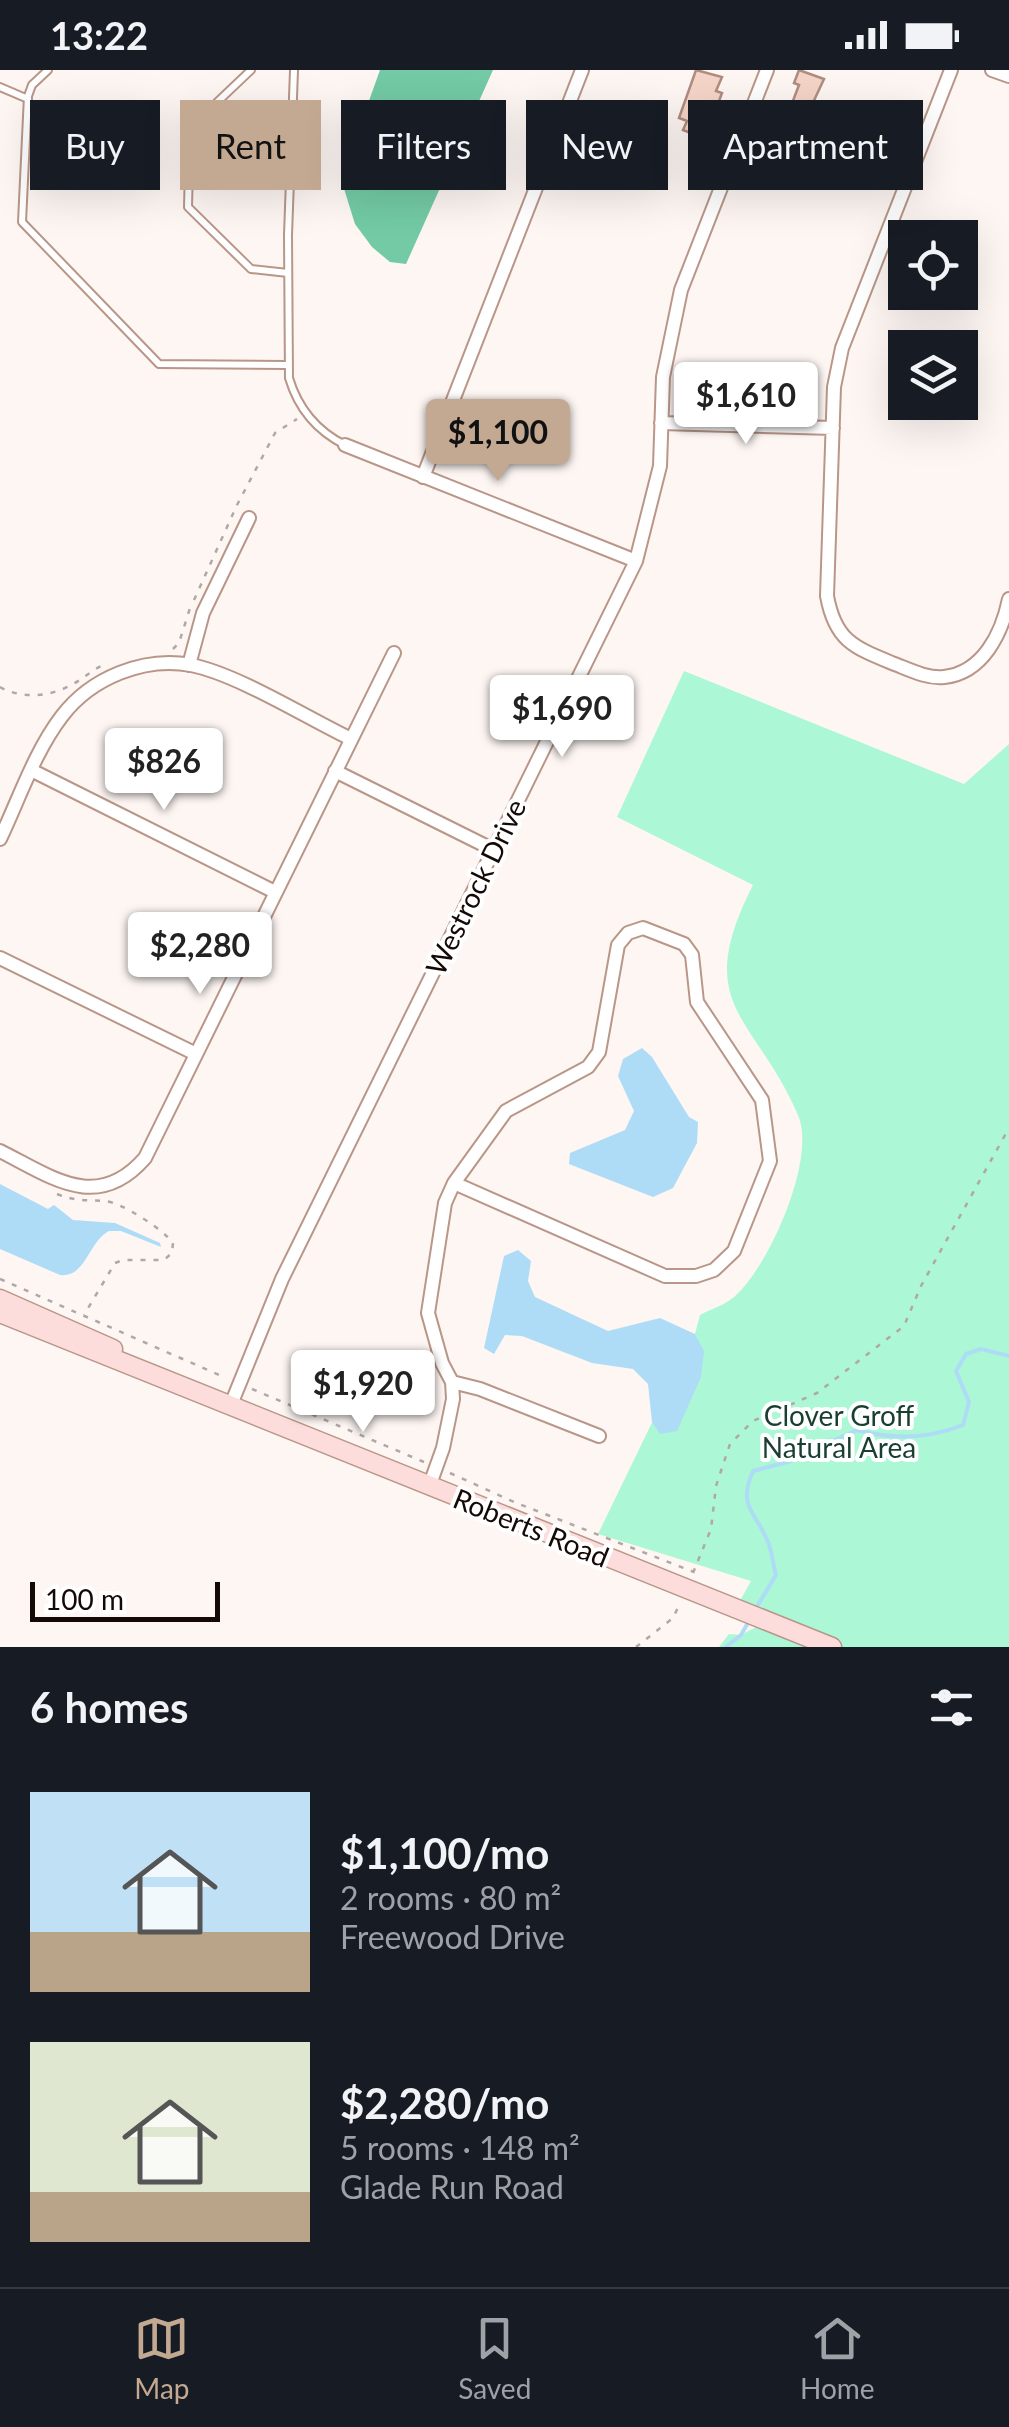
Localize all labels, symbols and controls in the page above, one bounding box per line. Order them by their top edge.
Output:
text: 13:22 [50,12,148,58]
chip: Buy [30,100,160,190]
chip: Rent [180,100,321,190]
chip: Filters [341,100,506,190]
chip: New [526,100,668,190]
chip: Apartment [688,100,923,190]
map controls [888,220,978,420]
button: locate [888,220,978,310]
button: layers [888,330,978,420]
pin: $1,610 [665,362,827,447]
text: $1,610 [696,375,796,414]
pin: $1,100 [417,399,579,484]
text: $1,100 [448,412,548,451]
pin: $1,690 [481,675,643,760]
text: $1,690 [512,688,612,727]
pin: $826 [105,728,223,813]
text: $826 [127,741,201,780]
street label: Westrock Drive [418,793,532,980]
pin: $2,280 [119,912,281,997]
text: $2,280 [150,925,250,964]
pin: $1,920 [282,1350,444,1435]
text: $1,920 [313,1363,413,1402]
park label: Clover Groff Natural Area [762,1398,916,1464]
street label: Roberts Road [449,1480,614,1574]
scale bar [30,1577,220,1622]
text: 100 m [45,1582,124,1616]
icon: filters [924,1680,979,1735]
text: 6 homes [30,1682,188,1732]
text: $1,100/mo [340,1828,549,1878]
icon: home [110,1832,230,1952]
text: 2 rooms · 80 m² [340,1878,561,1917]
text: Freewood Drive [340,1917,565,1956]
text: $2,280/mo [340,2078,549,2128]
icon: home [110,2082,230,2202]
text: 5 rooms · 148 m² [340,2128,580,2167]
text: Glade Run Road [340,2167,564,2206]
tab: Map [134,2311,190,2405]
tab: Saved [458,2311,531,2405]
tab: Home [800,2311,875,2405]

